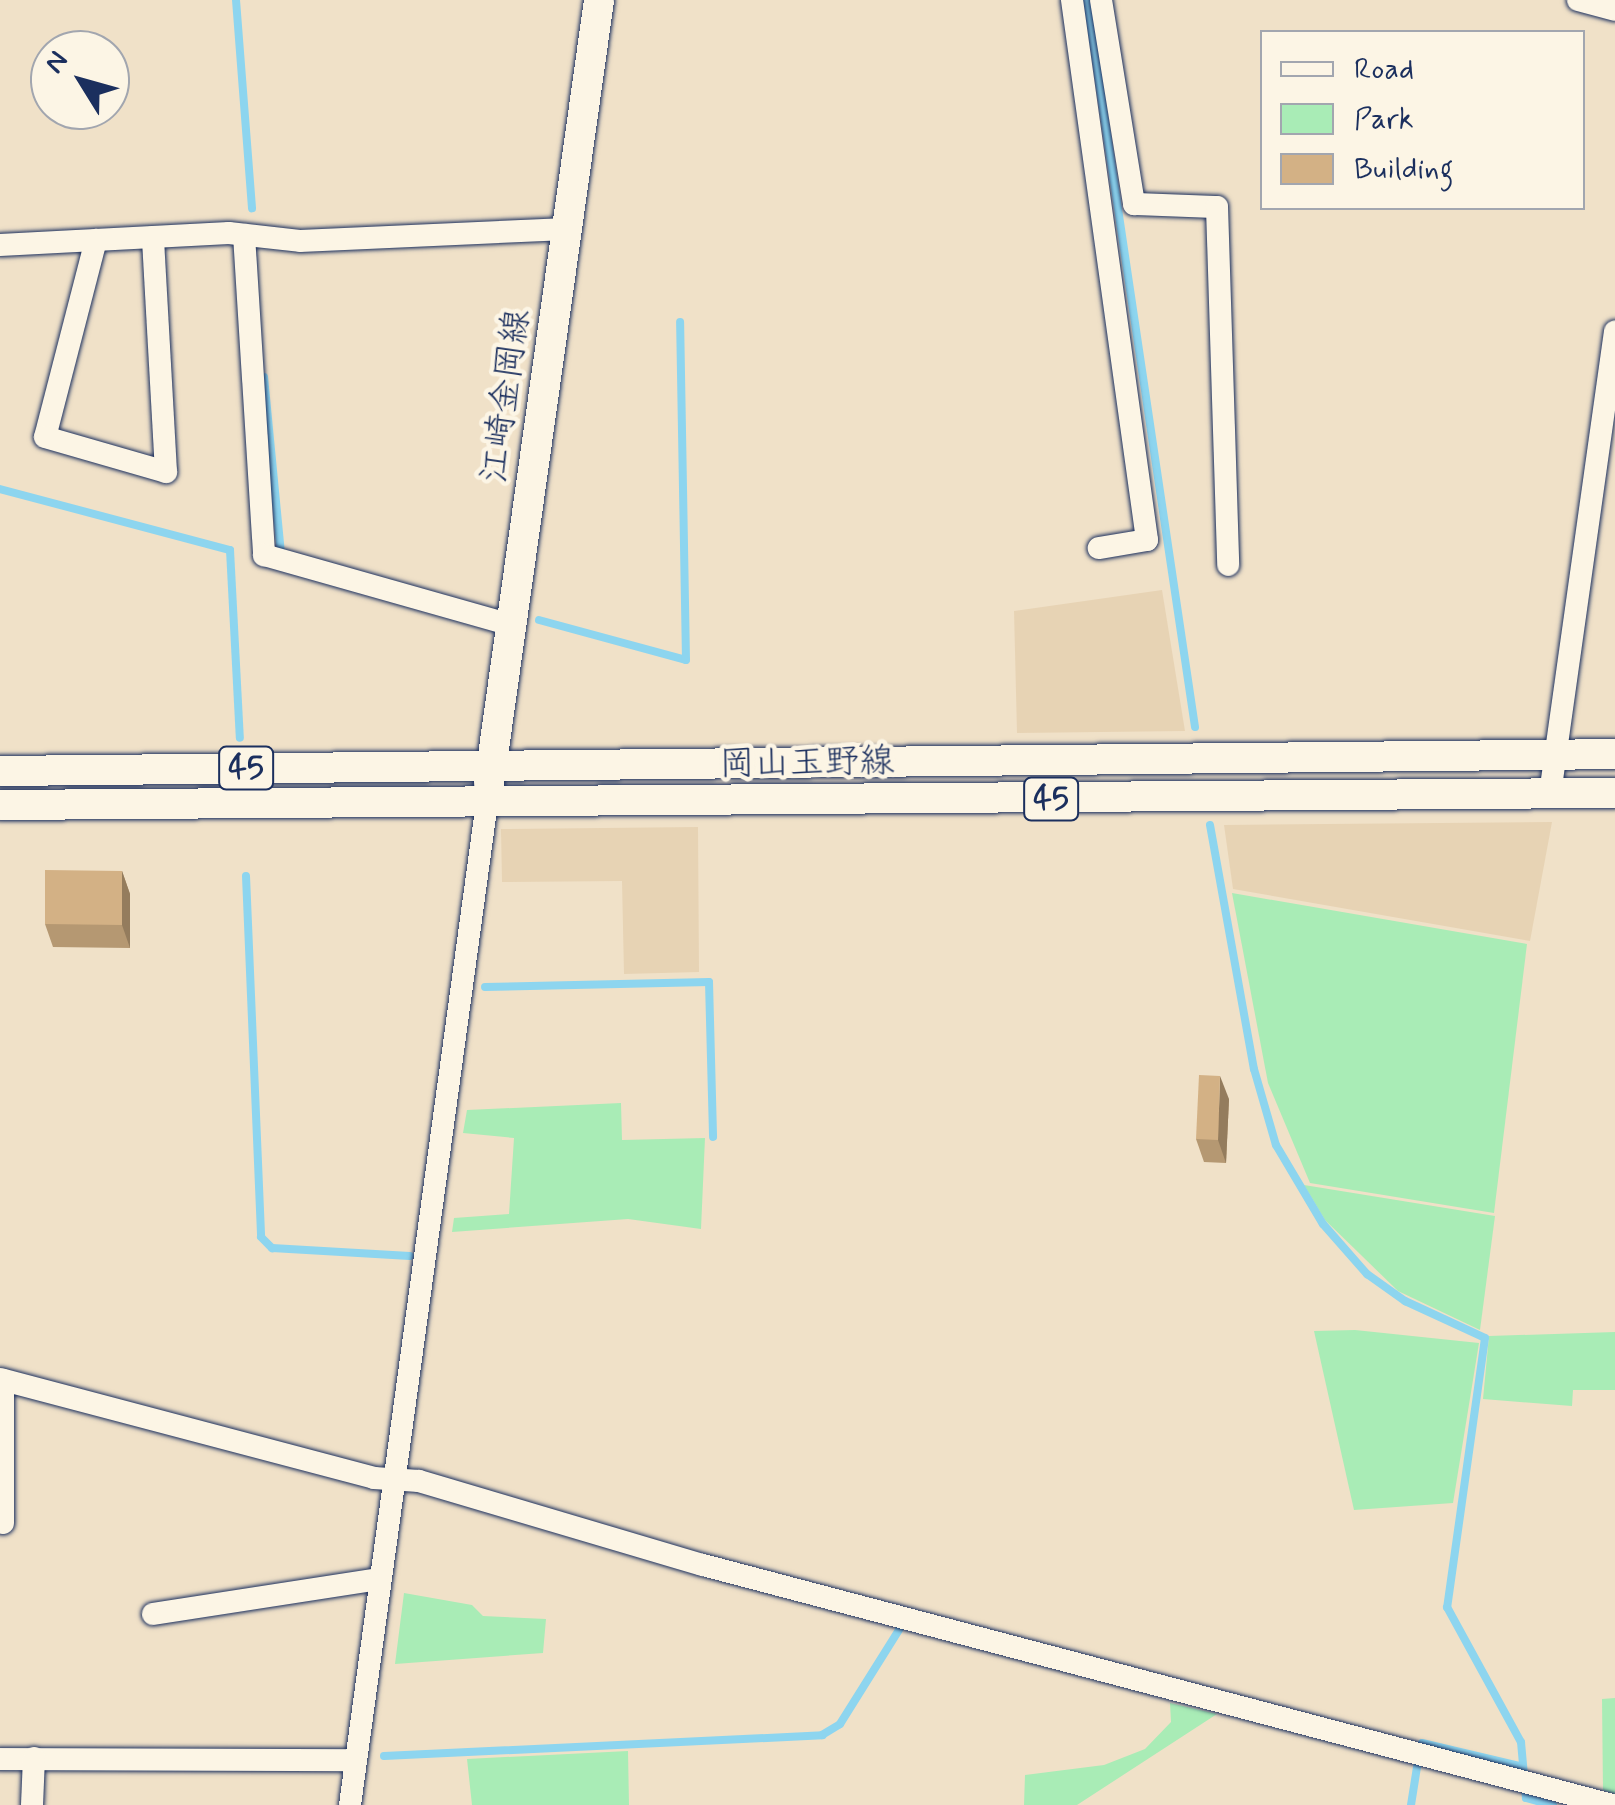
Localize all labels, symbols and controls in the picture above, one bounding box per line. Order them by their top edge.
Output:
north arrow [30,30,130,130]
legend [1260,30,1585,210]
text: N [37,44,78,81]
text: Road [1354,50,1414,89]
text: Park [1354,100,1414,139]
text: Building [1354,150,1453,189]
street label: 江崎金岡線 [473,306,539,486]
street label: 岡山玉野線 [719,740,895,786]
road number: 45 [216,741,276,795]
road number: 45 [1021,772,1081,826]

